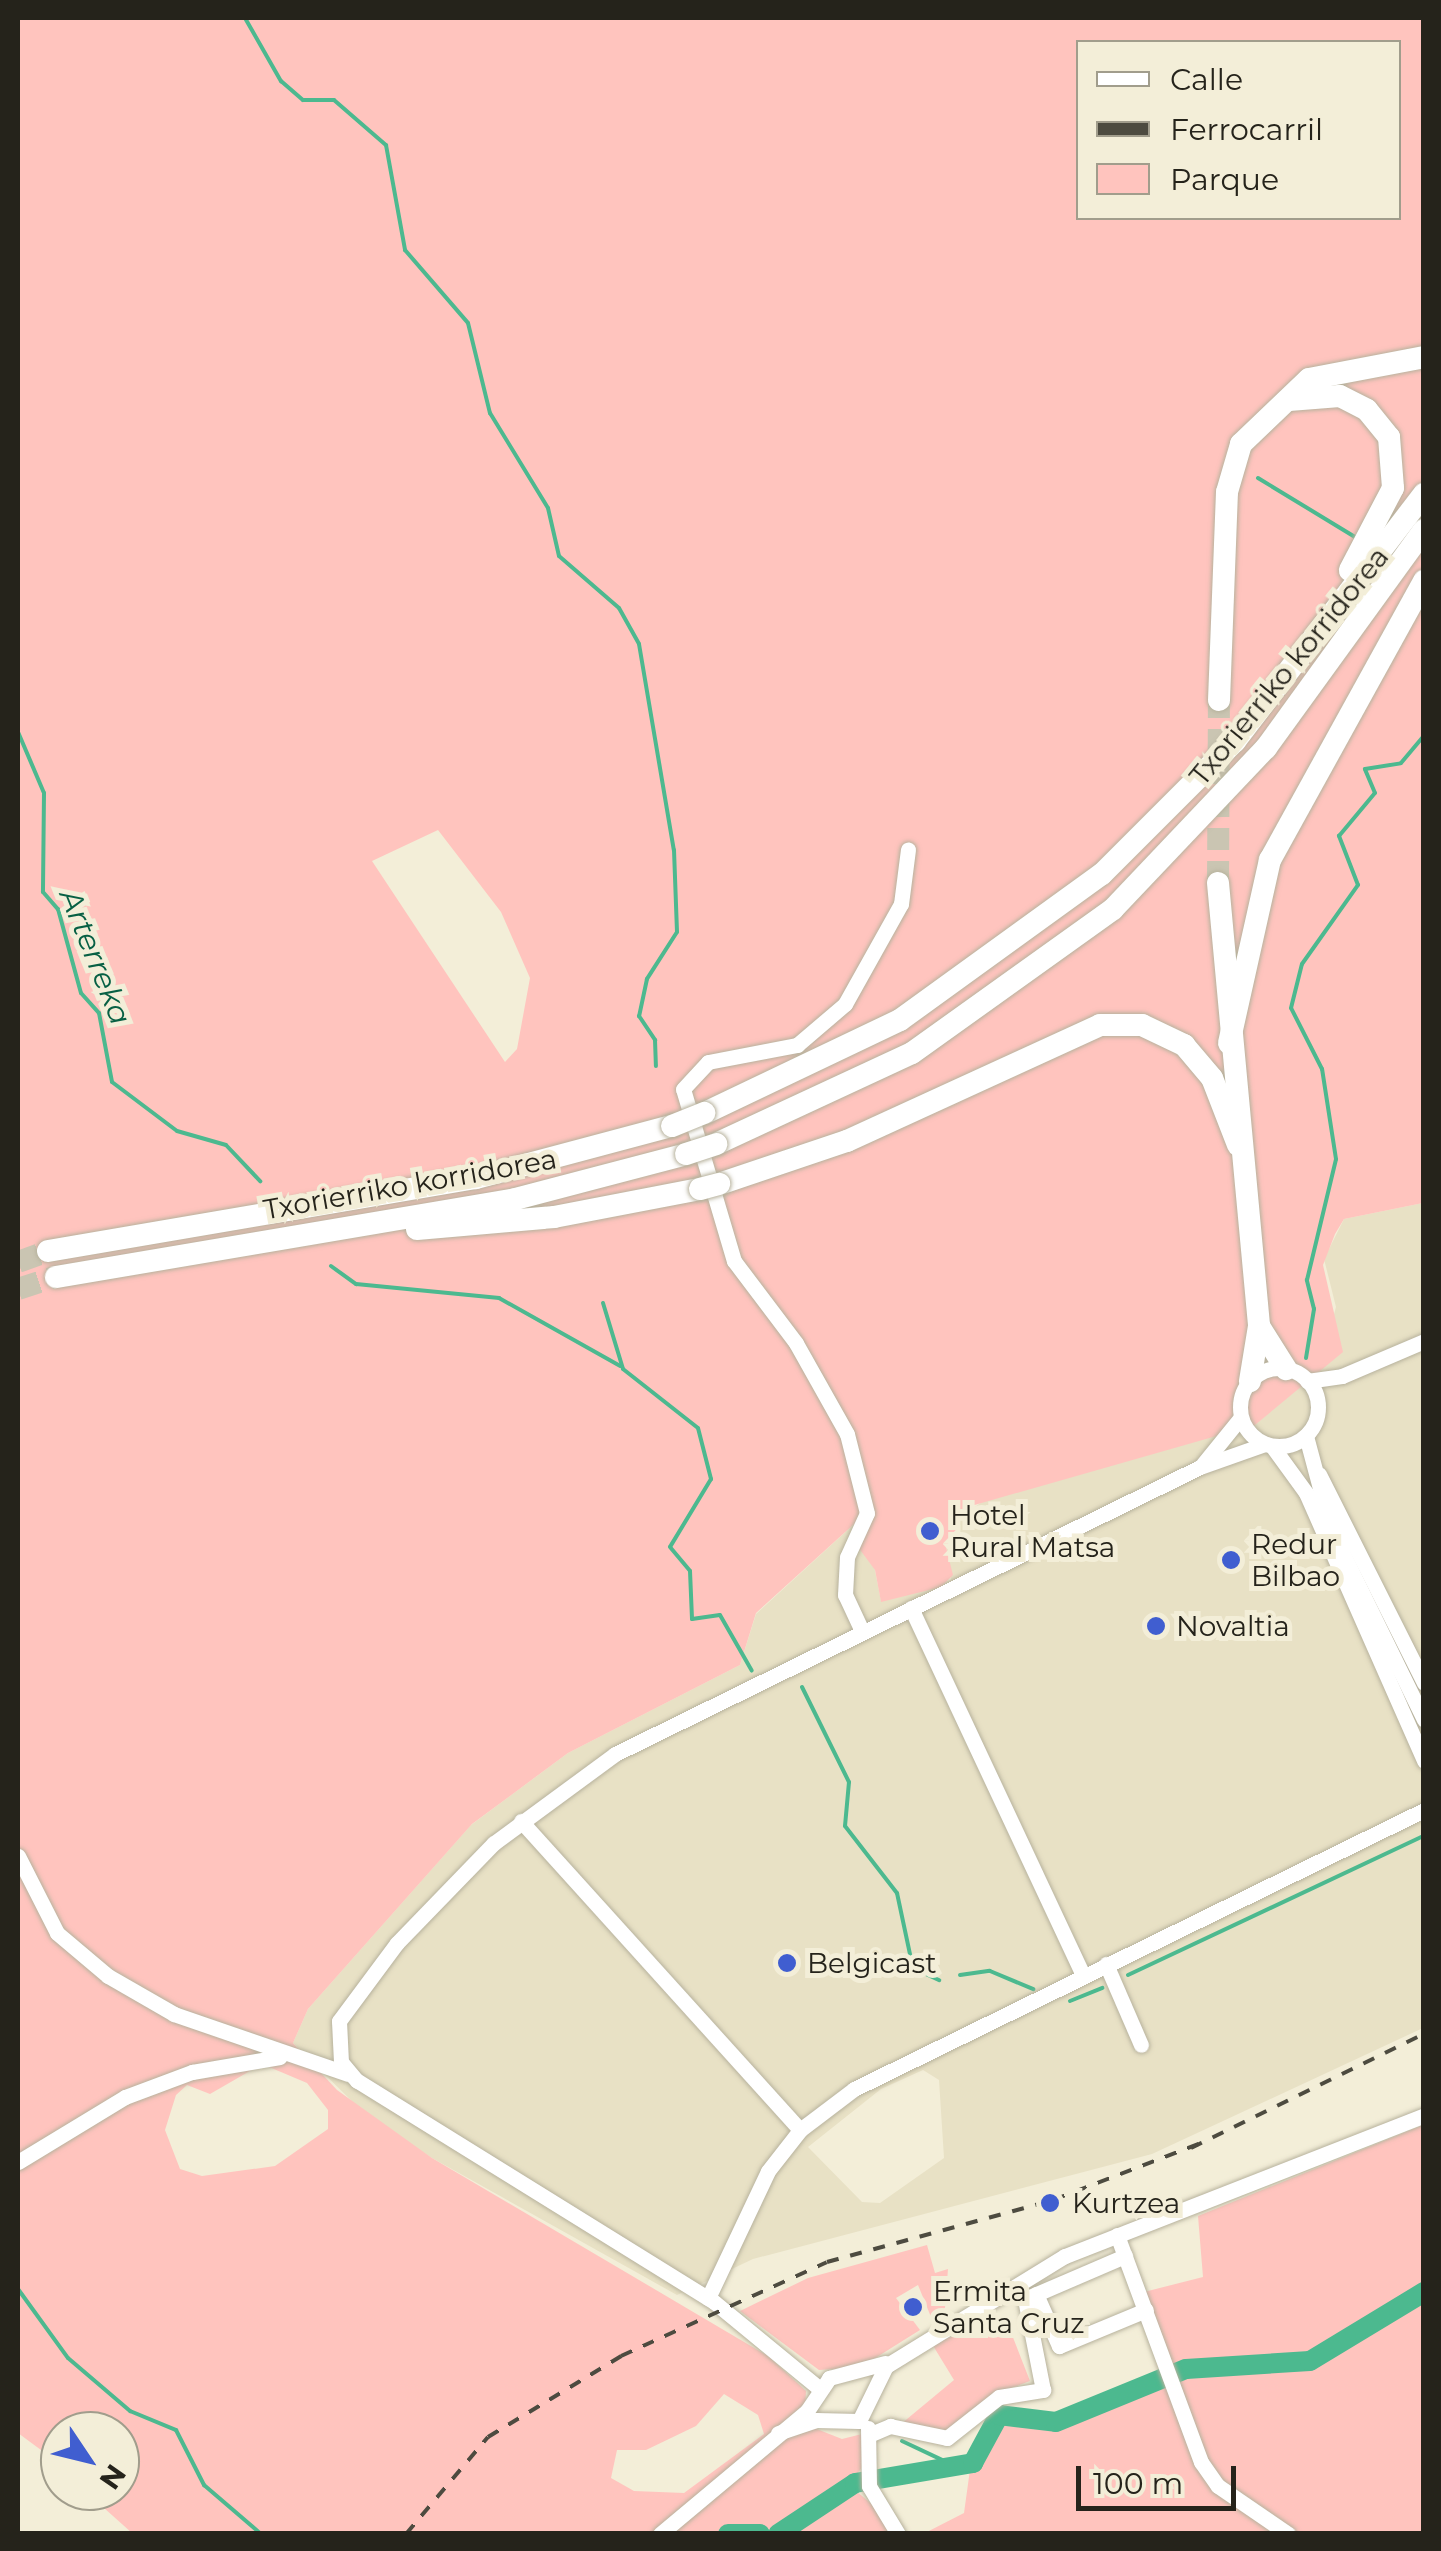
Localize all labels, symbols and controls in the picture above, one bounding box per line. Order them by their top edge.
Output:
legend [1076,40,1401,220]
text: Calle [1170,61,1243,98]
text: Ferrocarril [1170,111,1323,148]
text: Parque [1170,161,1279,198]
street label: Txorierriko korridorea [1183,540,1395,792]
water label: Arterreka [52,884,138,1030]
street label: Txorierriko korridorea [261,1142,559,1226]
place label: Hotel Rural Matsa [950,1498,1115,1564]
marker: Hotel Rural Matsa [919,1520,941,1542]
place label: Redur Bilbao [1251,1527,1340,1593]
marker: Redur Bilbao [1220,1549,1242,1571]
place label: Novaltia [1176,1609,1290,1643]
marker: Novaltia [1145,1615,1167,1637]
place label: Belgicast [807,1946,937,1980]
marker: Belgicast [776,1952,798,1974]
place label: Kurtzea [1072,2186,1180,2220]
marker: Kurtzea [1037,2190,1063,2216]
place label: Ermita Santa Cruz [933,2274,1085,2340]
marker: Ermita Santa Cruz [902,2296,924,2318]
north arrow [40,2411,140,2511]
scale bar [1081,2446,1241,2508]
text: N [93,2458,133,2496]
text: 100 m [1093,2465,1183,2502]

